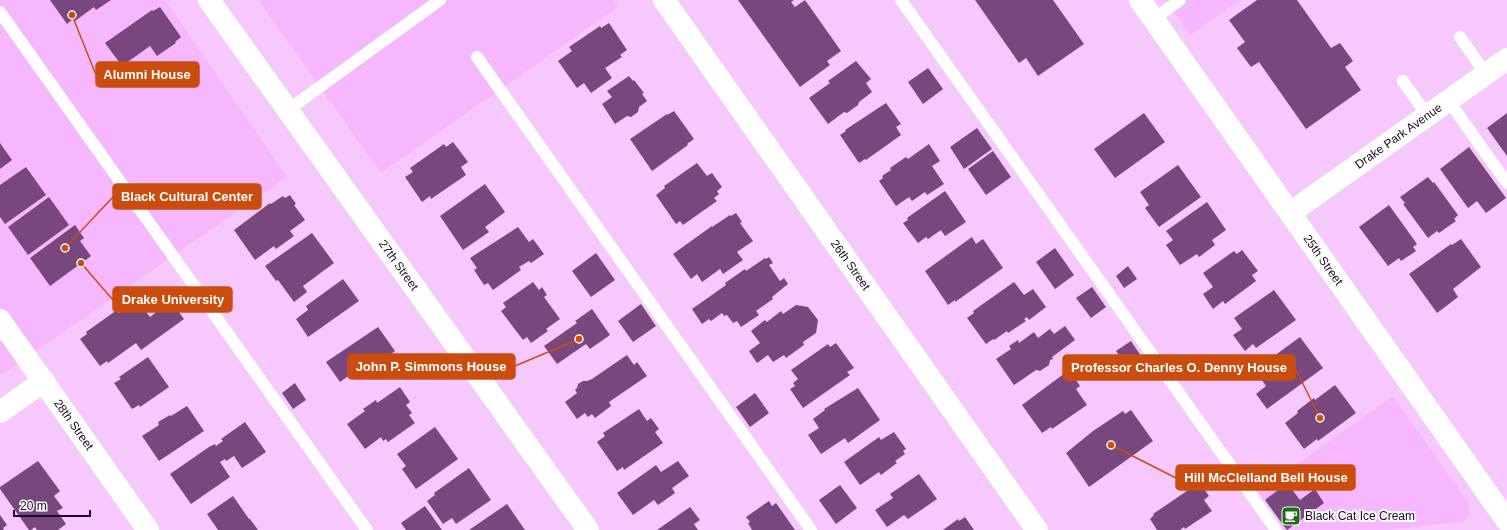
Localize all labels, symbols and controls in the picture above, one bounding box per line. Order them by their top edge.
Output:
callout: Alumni House [96,62,199,87]
text: Alumni House [103,67,191,82]
street label: Drake Park Avenue [1352,100,1445,172]
callout: Black Cultural Center [113,184,261,209]
text: Black Cultural Center [121,189,253,204]
street label: 25th Street [1300,232,1346,289]
street label: 27th Street [376,237,422,294]
street label: 26th Street [828,237,874,294]
callout: Drake University [113,287,232,312]
text: Drake University [122,292,225,307]
callout: John P. Simmons House [348,354,515,379]
callout: Professor Charles O. Denny House [1063,355,1295,380]
text: John P. Simmons House [356,359,506,374]
text: Professor Charles O. Denny House [1071,360,1287,375]
street label: 28th Street [51,397,97,453]
callout: Hill McClelland Bell House [1176,465,1355,490]
text: Hill McClelland Bell House [1184,470,1348,485]
scale bar [14,492,90,518]
text: 20 m [20,499,47,513]
cafe icon: Black Cat Ice Cream [1280,505,1302,527]
place label: Black Cat Ice Cream [1305,509,1415,523]

